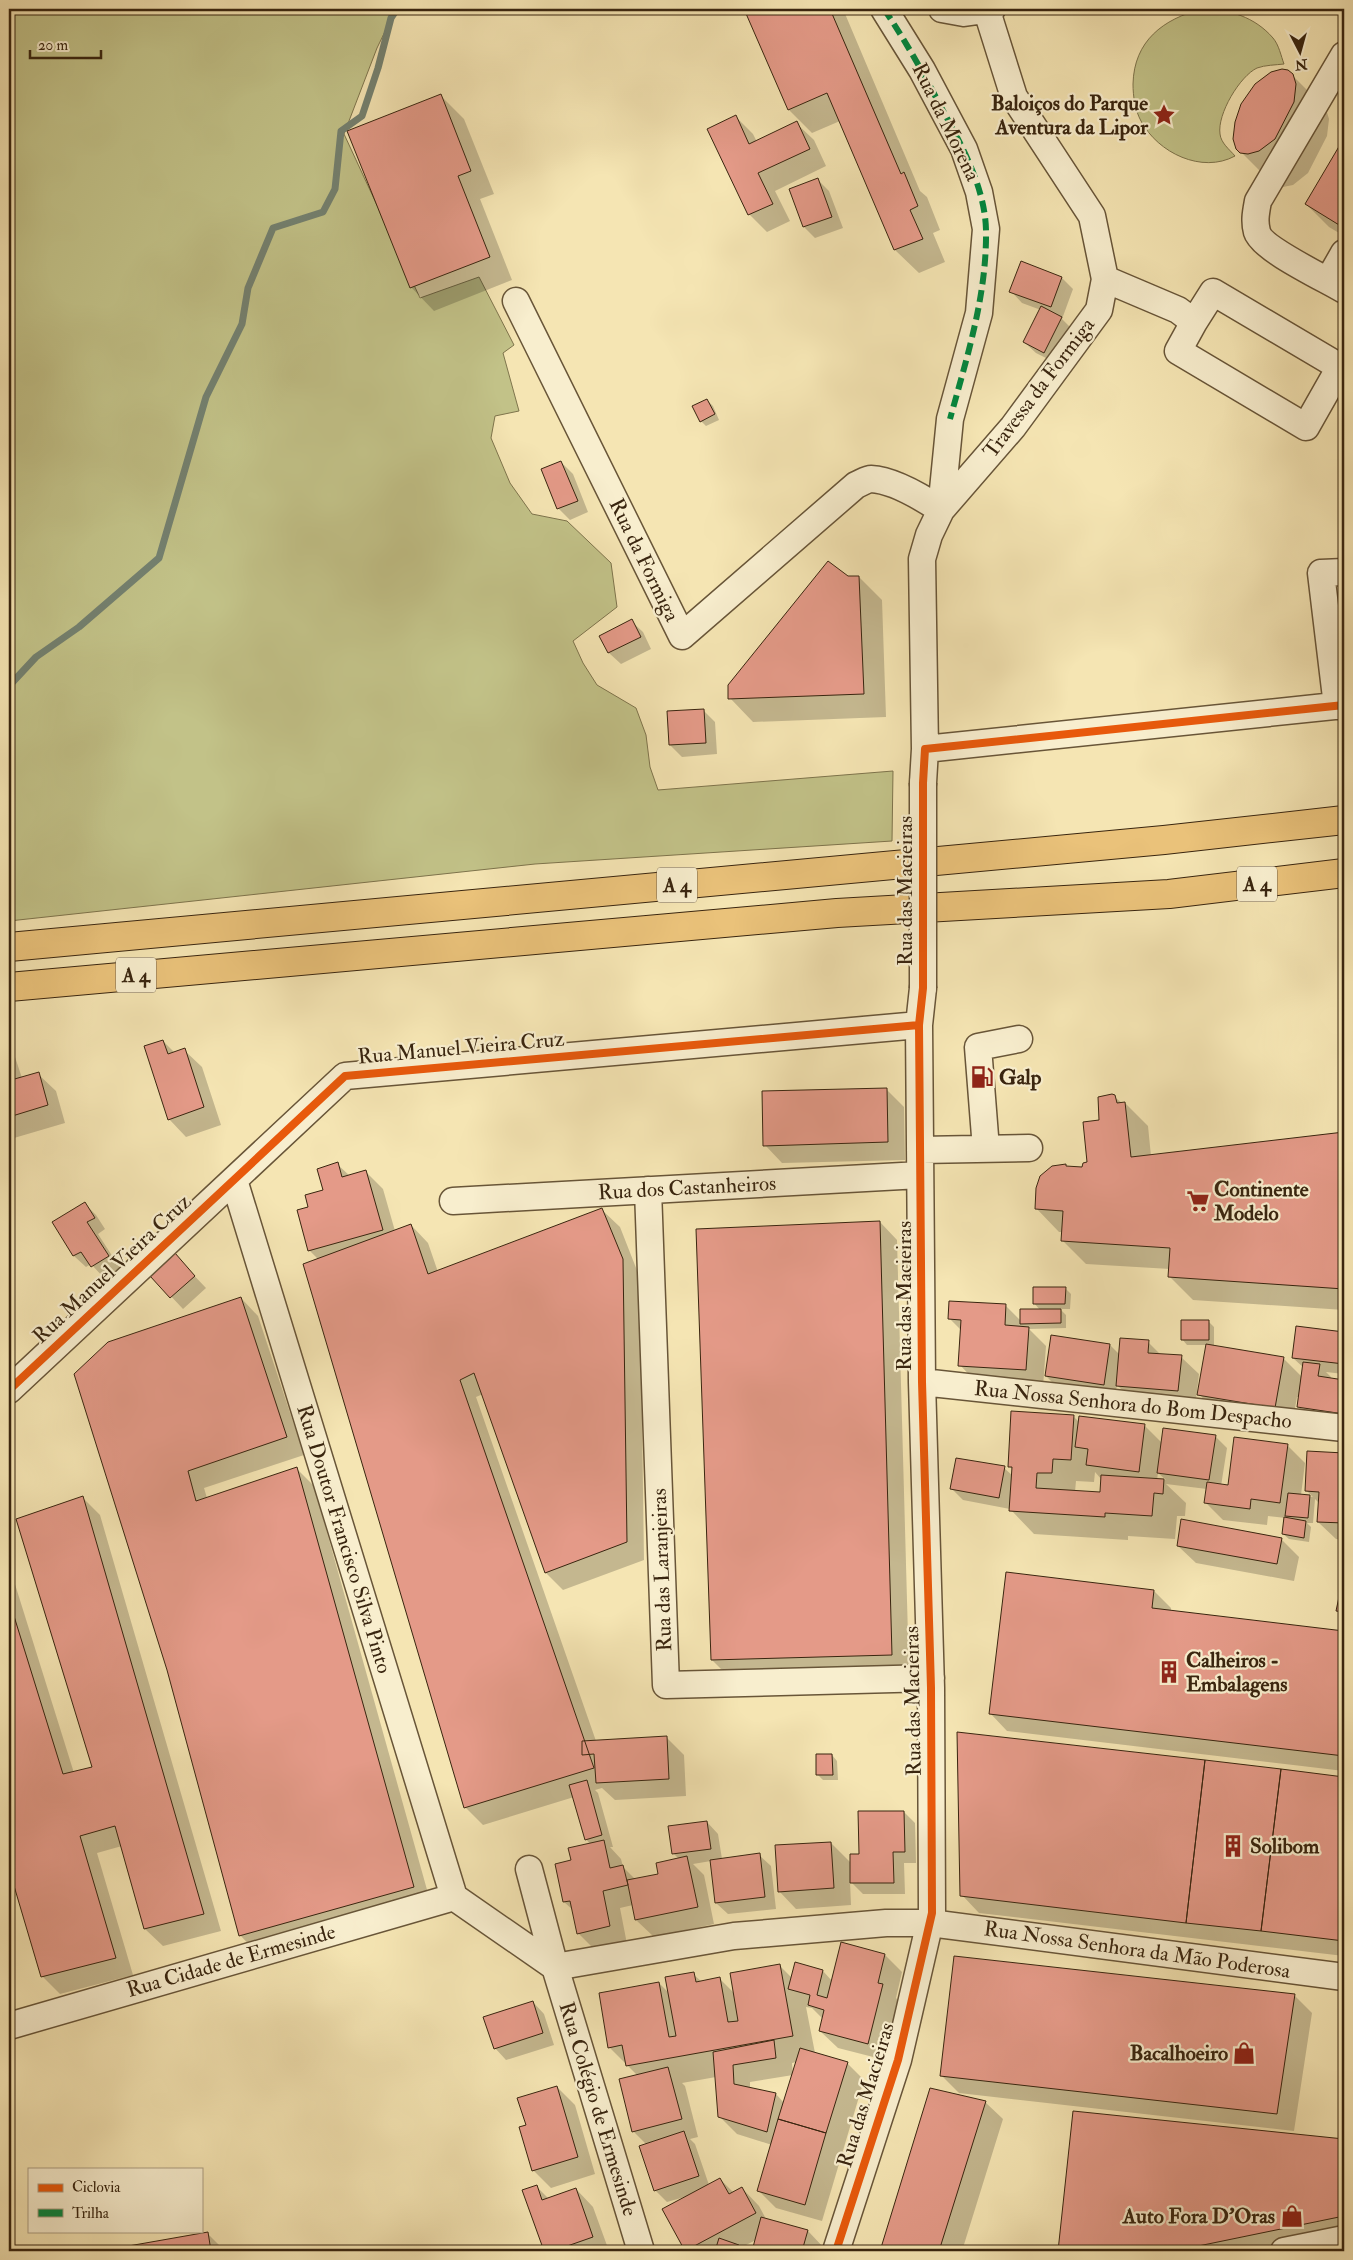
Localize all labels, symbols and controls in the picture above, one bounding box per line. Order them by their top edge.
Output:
scale bar [30,28,101,60]
north arrow [1276,28,1326,78]
text: 20 m [38,36,68,55]
text: N [1294,55,1309,74]
street label: Rua da Morena [906,58,986,186]
place label: Baloiços do Parque Aventura da Lipor [991,90,1149,141]
place icon: Baloiços do Parque Aventura da Lipor [1151,102,1177,128]
street label: Travessa da Formiga [977,312,1101,464]
street label: Rua da Formiga [603,494,686,626]
street label: Rua das Macieiras [892,816,919,966]
road number: A 4 [1237,866,1277,902]
road number: A 4 [657,868,697,902]
road number: A 4 [116,958,156,992]
street label: Rua Manuel Vieira Cruz [357,1026,565,1070]
fuel station icon: Galp [969,1064,995,1090]
place label: Galp [999,1064,1042,1091]
street label: Rua dos Castanheiros [597,1170,777,1206]
place label: Continente Modelo [1213,1176,1309,1227]
street label: Rua Manuel Vieira Cruz [27,1188,197,1350]
supermarket icon: Continente Modelo [1185,1188,1211,1214]
street label: Rua das Macieiras [891,1221,918,1371]
street label: Rua Nossa Senhora do Bom Despacho [973,1375,1293,1435]
street label: Rua Doutor Francisco Silva Pinto [290,1401,398,1677]
street label: Rua das Laranjeiras [646,1488,678,1652]
street label: Rua das Macieiras [898,1626,928,1776]
place label: Calheiros - Embalagens [1186,1647,1287,1698]
building icon: Calheiros - Embalagens [1156,1659,1182,1685]
building icon: Solibom [1220,1833,1246,1859]
place label: Solibom [1250,1833,1320,1860]
street label: Rua Nossa Senhora da Mão Poderosa [982,1915,1292,1985]
street label: Rua Cidade de Ermesinde [123,1918,339,2004]
street label: Rua Colégio de Ermesinde [553,1999,644,2220]
street label: Rua das Macieiras [831,2019,901,2171]
place label: Bacalhoeiro [1130,2040,1228,2067]
shop icon: Bacalhoeiro [1231,2040,1257,2066]
legend [28,2168,202,2232]
text: Ciclovia [72,2178,121,2197]
place label: Auto Fora D'Oras [1122,2203,1275,2230]
shop icon: Auto Fora D'Oras [1279,2203,1305,2229]
text: Trilha [72,2204,110,2223]

